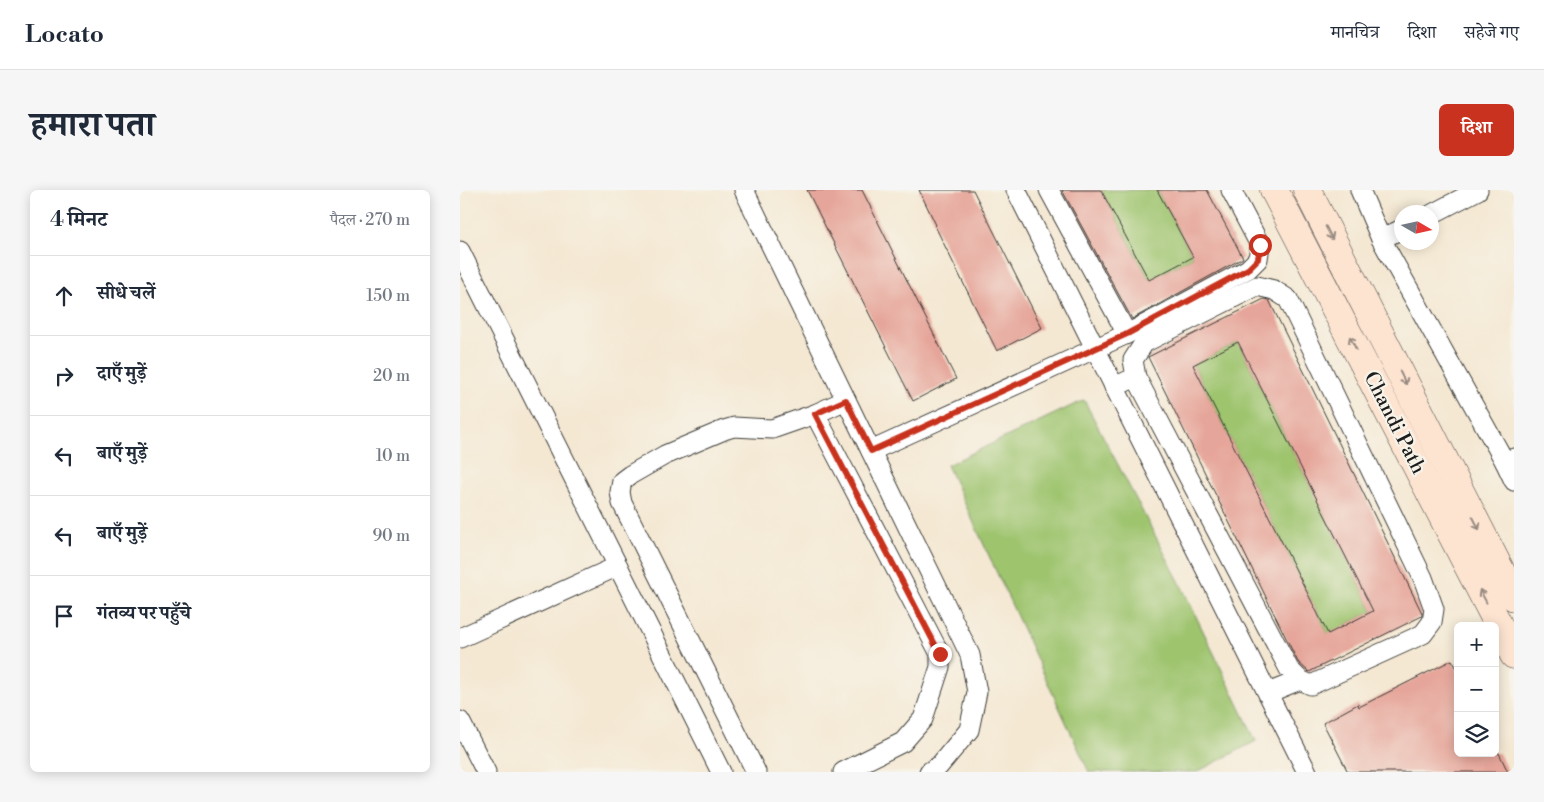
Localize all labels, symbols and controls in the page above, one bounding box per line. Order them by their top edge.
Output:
text: Locato [25,20,104,50]
text: मानचित्र [1331,21,1379,44]
text: दिशा [1407,21,1436,44]
text: सहेजे गए [1464,21,1519,44]
text: हमारा पता [30,104,155,147]
button: दिशा [1439,104,1514,156]
north arrow [1394,205,1439,250]
text: 4 मिनट [50,207,107,233]
text: पैदल · 270 m [330,210,410,230]
one-way arrow [1325,226,1335,241]
route start [1249,234,1272,257]
text: सीधे चलें [97,281,155,305]
icon: ahead [50,282,78,310]
text: 150 m [366,286,410,306]
one-way arrow [1348,336,1357,351]
text: दाएँ मुड़ें [97,361,147,385]
icon: right [50,362,78,390]
text: 20 m [373,366,410,386]
street label: Chandi Path [1357,368,1431,479]
one-way arrow [1398,371,1408,386]
text: बाएँ मुड़ें [97,441,147,465]
icon: left [50,442,78,470]
text: 10 m [376,446,410,466]
one-way arrow [1472,516,1482,531]
text: बाएँ मुड़ें [97,521,147,545]
icon: left [50,522,78,550]
text: 90 m [372,526,410,546]
one-way arrow [1478,589,1488,604]
text: गंतव्य पर पहुँचे [97,601,191,625]
icon: arrive [50,602,78,630]
map controls [1454,622,1499,757]
button: + [1454,622,1499,667]
route end [929,643,952,666]
button: − [1454,667,1499,712]
button: layers [1454,712,1499,757]

